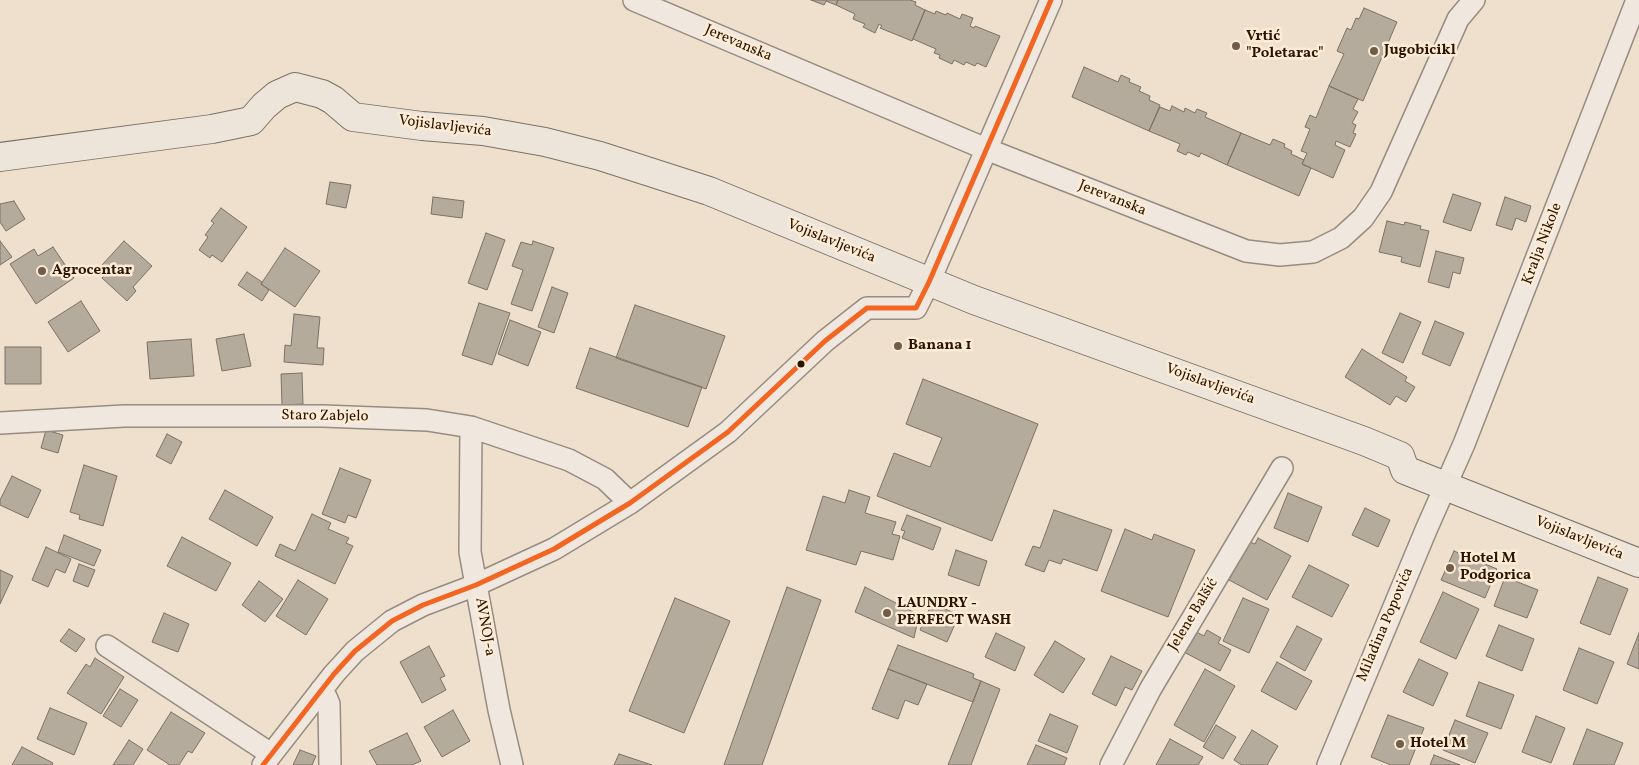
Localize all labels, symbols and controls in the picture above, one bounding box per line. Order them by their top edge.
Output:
street label: Jerevanska [701,22,775,66]
place label: Vrtić "Poletarac" [1246,28,1324,63]
marker: Vrtić "Poletarac" [1230,40,1242,52]
place label: Jugobicikl [1384,42,1456,60]
marker: Jugobicikl [1368,45,1380,57]
street label: Vojislavljevića [397,112,493,142]
street label: Jerevanska [1075,177,1149,221]
street label: Kralja Nikole [1519,201,1567,287]
street label: Vojislavljevića [784,216,878,268]
place label: Agrocentar [52,262,132,280]
marker: Agrocentar [36,265,48,277]
place label: Banana 1 [908,337,971,355]
marker: Banana 1 [892,340,904,352]
unlabelled marker [796,359,806,369]
street label: Vojislavljevića [1163,361,1257,409]
street label: Staro Zabjelo [281,407,369,427]
street label: Vojislavljevića [1532,513,1626,565]
place label: Hotel M Podgorica [1460,550,1531,585]
marker: Hotel M Podgorica [1444,562,1456,574]
street label: Miladina Popovića [1354,565,1418,685]
street label: Jelene Balšić [1165,575,1223,655]
place label: LAUNDRY - PERFECT WASH [897,595,1011,630]
street label: AVNOJ-a [470,596,498,658]
marker: LAUNDRY - PERFECT WASH [881,607,893,619]
place label: Hotel M [1410,735,1466,753]
marker: Hotel M [1394,738,1406,750]

